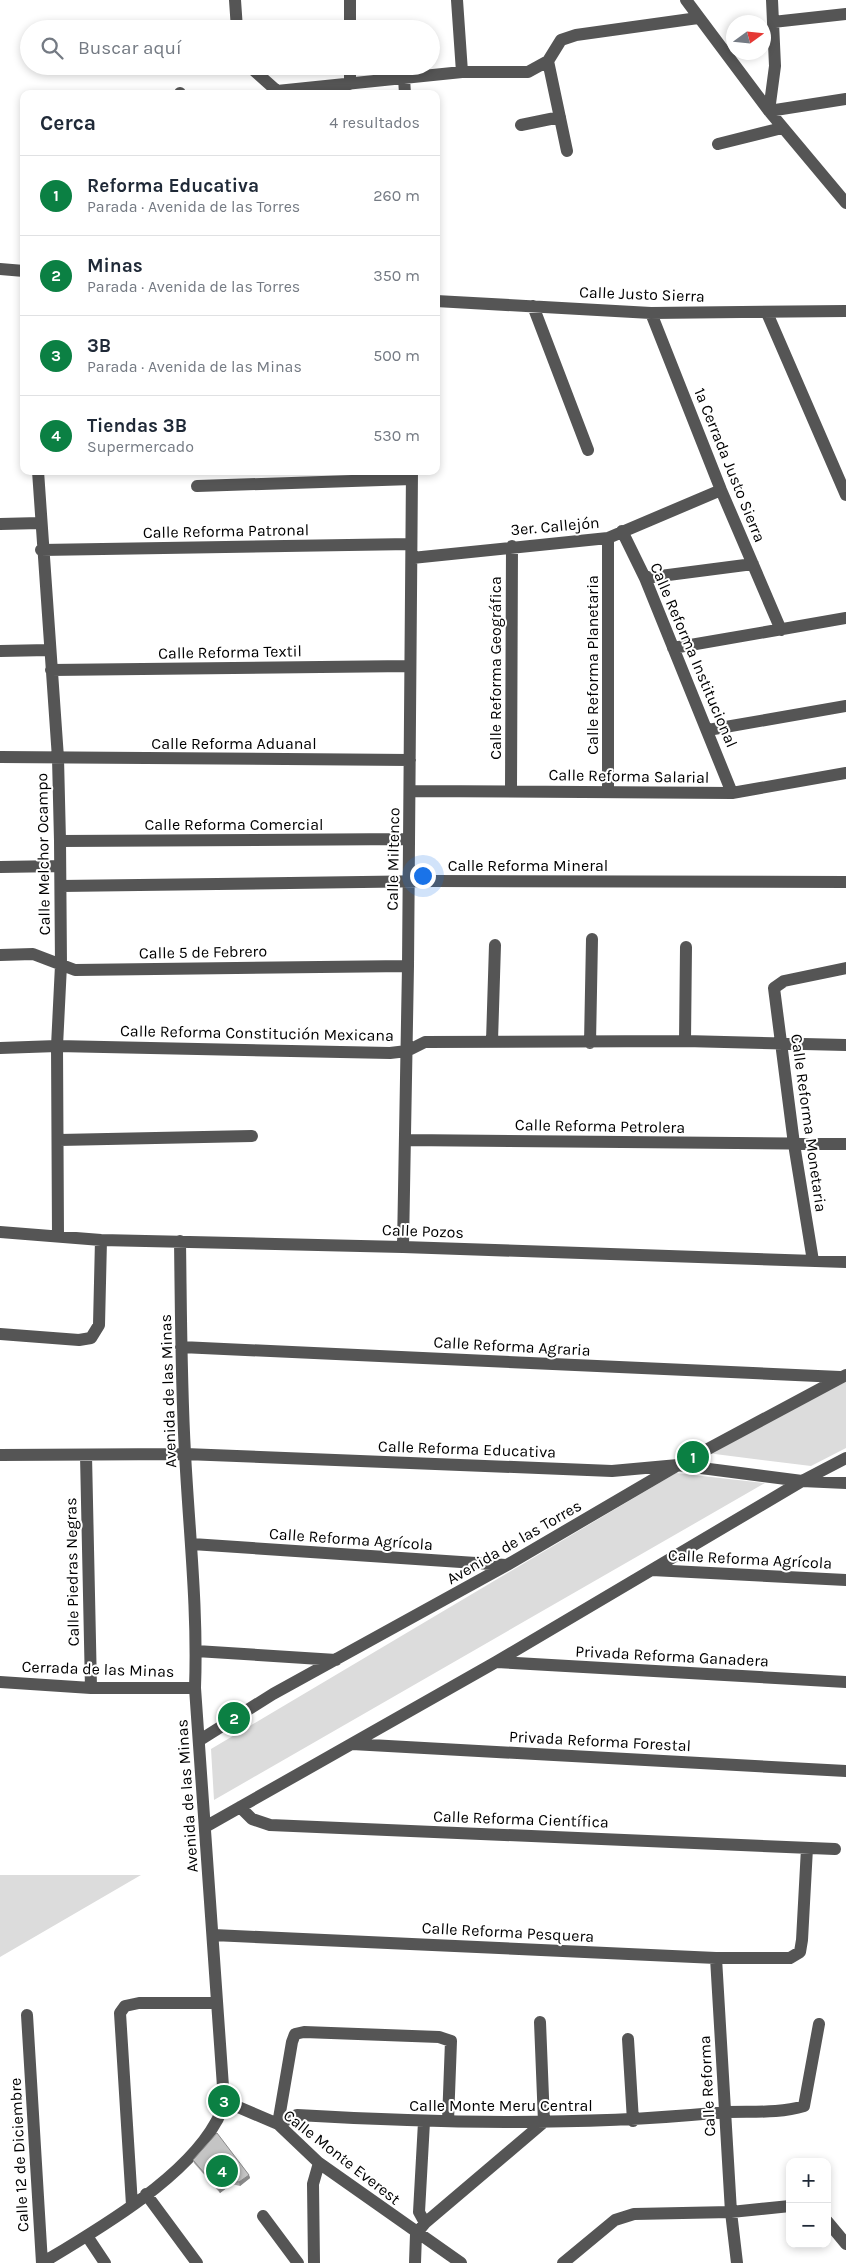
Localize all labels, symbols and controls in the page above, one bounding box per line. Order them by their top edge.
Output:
north arrow [726,15,771,60]
search box [20,20,440,75]
icon: search [38,34,66,62]
text: Buscar aquí [78,37,182,59]
text: Cerca [40,111,96,135]
text: 4 resultados [329,113,420,132]
text: Reforma Educativa [87,175,259,197]
text: 1 [53,186,59,205]
text: 260 m [373,186,420,205]
text: Parada · Avenida de las Torres [87,197,300,216]
text: Minas [87,255,143,277]
text: 2 [51,266,61,285]
text: 350 m [373,266,420,285]
text: Parada · Avenida de las Torres [87,277,300,296]
street label: Calle Justo Sierra [579,282,705,306]
text: 3B [87,335,111,357]
text: 3 [51,346,61,365]
text: 500 m [373,346,420,365]
text: Parada · Avenida de las Minas [87,357,302,376]
street label: 1ª Cerrada Justo Sierra [690,385,770,545]
text: Tiendas 3B [87,415,187,437]
text: 4 [51,426,61,445]
text: 530 m [373,426,420,445]
text: Supermercado [87,437,194,456]
street label: 3er. Callejón [510,513,600,539]
street label: Calle Reforma Patronal [143,520,309,542]
street label: Calle Reforma Institucional [646,560,742,750]
street label: Calle Reforma Planetaria [583,575,602,755]
street label: Calle Reforma Geográfica [486,576,505,760]
street label: Calle Reforma Textil [158,641,302,663]
street label: Calle Reforma Aduanal [151,734,317,753]
street label: Calle Reforma Salarial [548,765,710,787]
street label: Calle Melchor Ocampo [32,773,54,935]
street label: Calle Miltenco [383,807,403,911]
street label: Calle Reforma Comercial [144,815,324,834]
street label: Calle Reforma Mineral [448,856,608,875]
your location [410,863,436,889]
street label: Calle 5 de Febrero [139,941,267,963]
street label: Calle Reforma Constitución Mexicana [120,1021,394,1045]
street label: Calle Reforma Monetaria [787,1033,831,1213]
street label: Calle Reforma Petrolera [515,1115,685,1137]
street label: Calle Pozos [382,1220,464,1242]
street label: Avenida de las Minas [156,1314,180,1468]
street label: Calle Reforma Agraria [433,1332,591,1360]
street label: Calle Reforma Educativa [378,1436,556,1462]
pin: 1 [677,1438,709,1476]
street label: Avenida de las Torres [443,1496,585,1588]
street label: Calle Piedras Negras [61,1497,83,1647]
street label: Calle Reforma Agrícola [268,1524,434,1554]
street label: Calle Reforma Agrícola [667,1545,833,1573]
street label: Privada Reforma Ganadera [575,1641,769,1671]
street label: Cerrada de las Minas [21,1657,175,1681]
pin: 2 [218,1699,250,1737]
street label: Avenida de las Minas [172,1719,202,1873]
street label: Privada Reforma Forestal [508,1727,692,1755]
street label: Calle Reforma Científica [433,1806,609,1832]
street label: Calle Reforma Pesquera [421,1918,595,1946]
street label: Calle Reforma [695,2035,719,2137]
street label: Calle 12 de Diciembre [5,2077,33,2233]
pin: 3 [208,2082,240,2120]
street label: Calle Monte Meru Central [409,2096,593,2115]
street label: Calle Monte Everest [280,2105,404,2209]
pin: 4 [206,2152,238,2190]
map controls [786,2158,831,2248]
button: + [786,2158,831,2203]
button: − [786,2203,831,2248]

